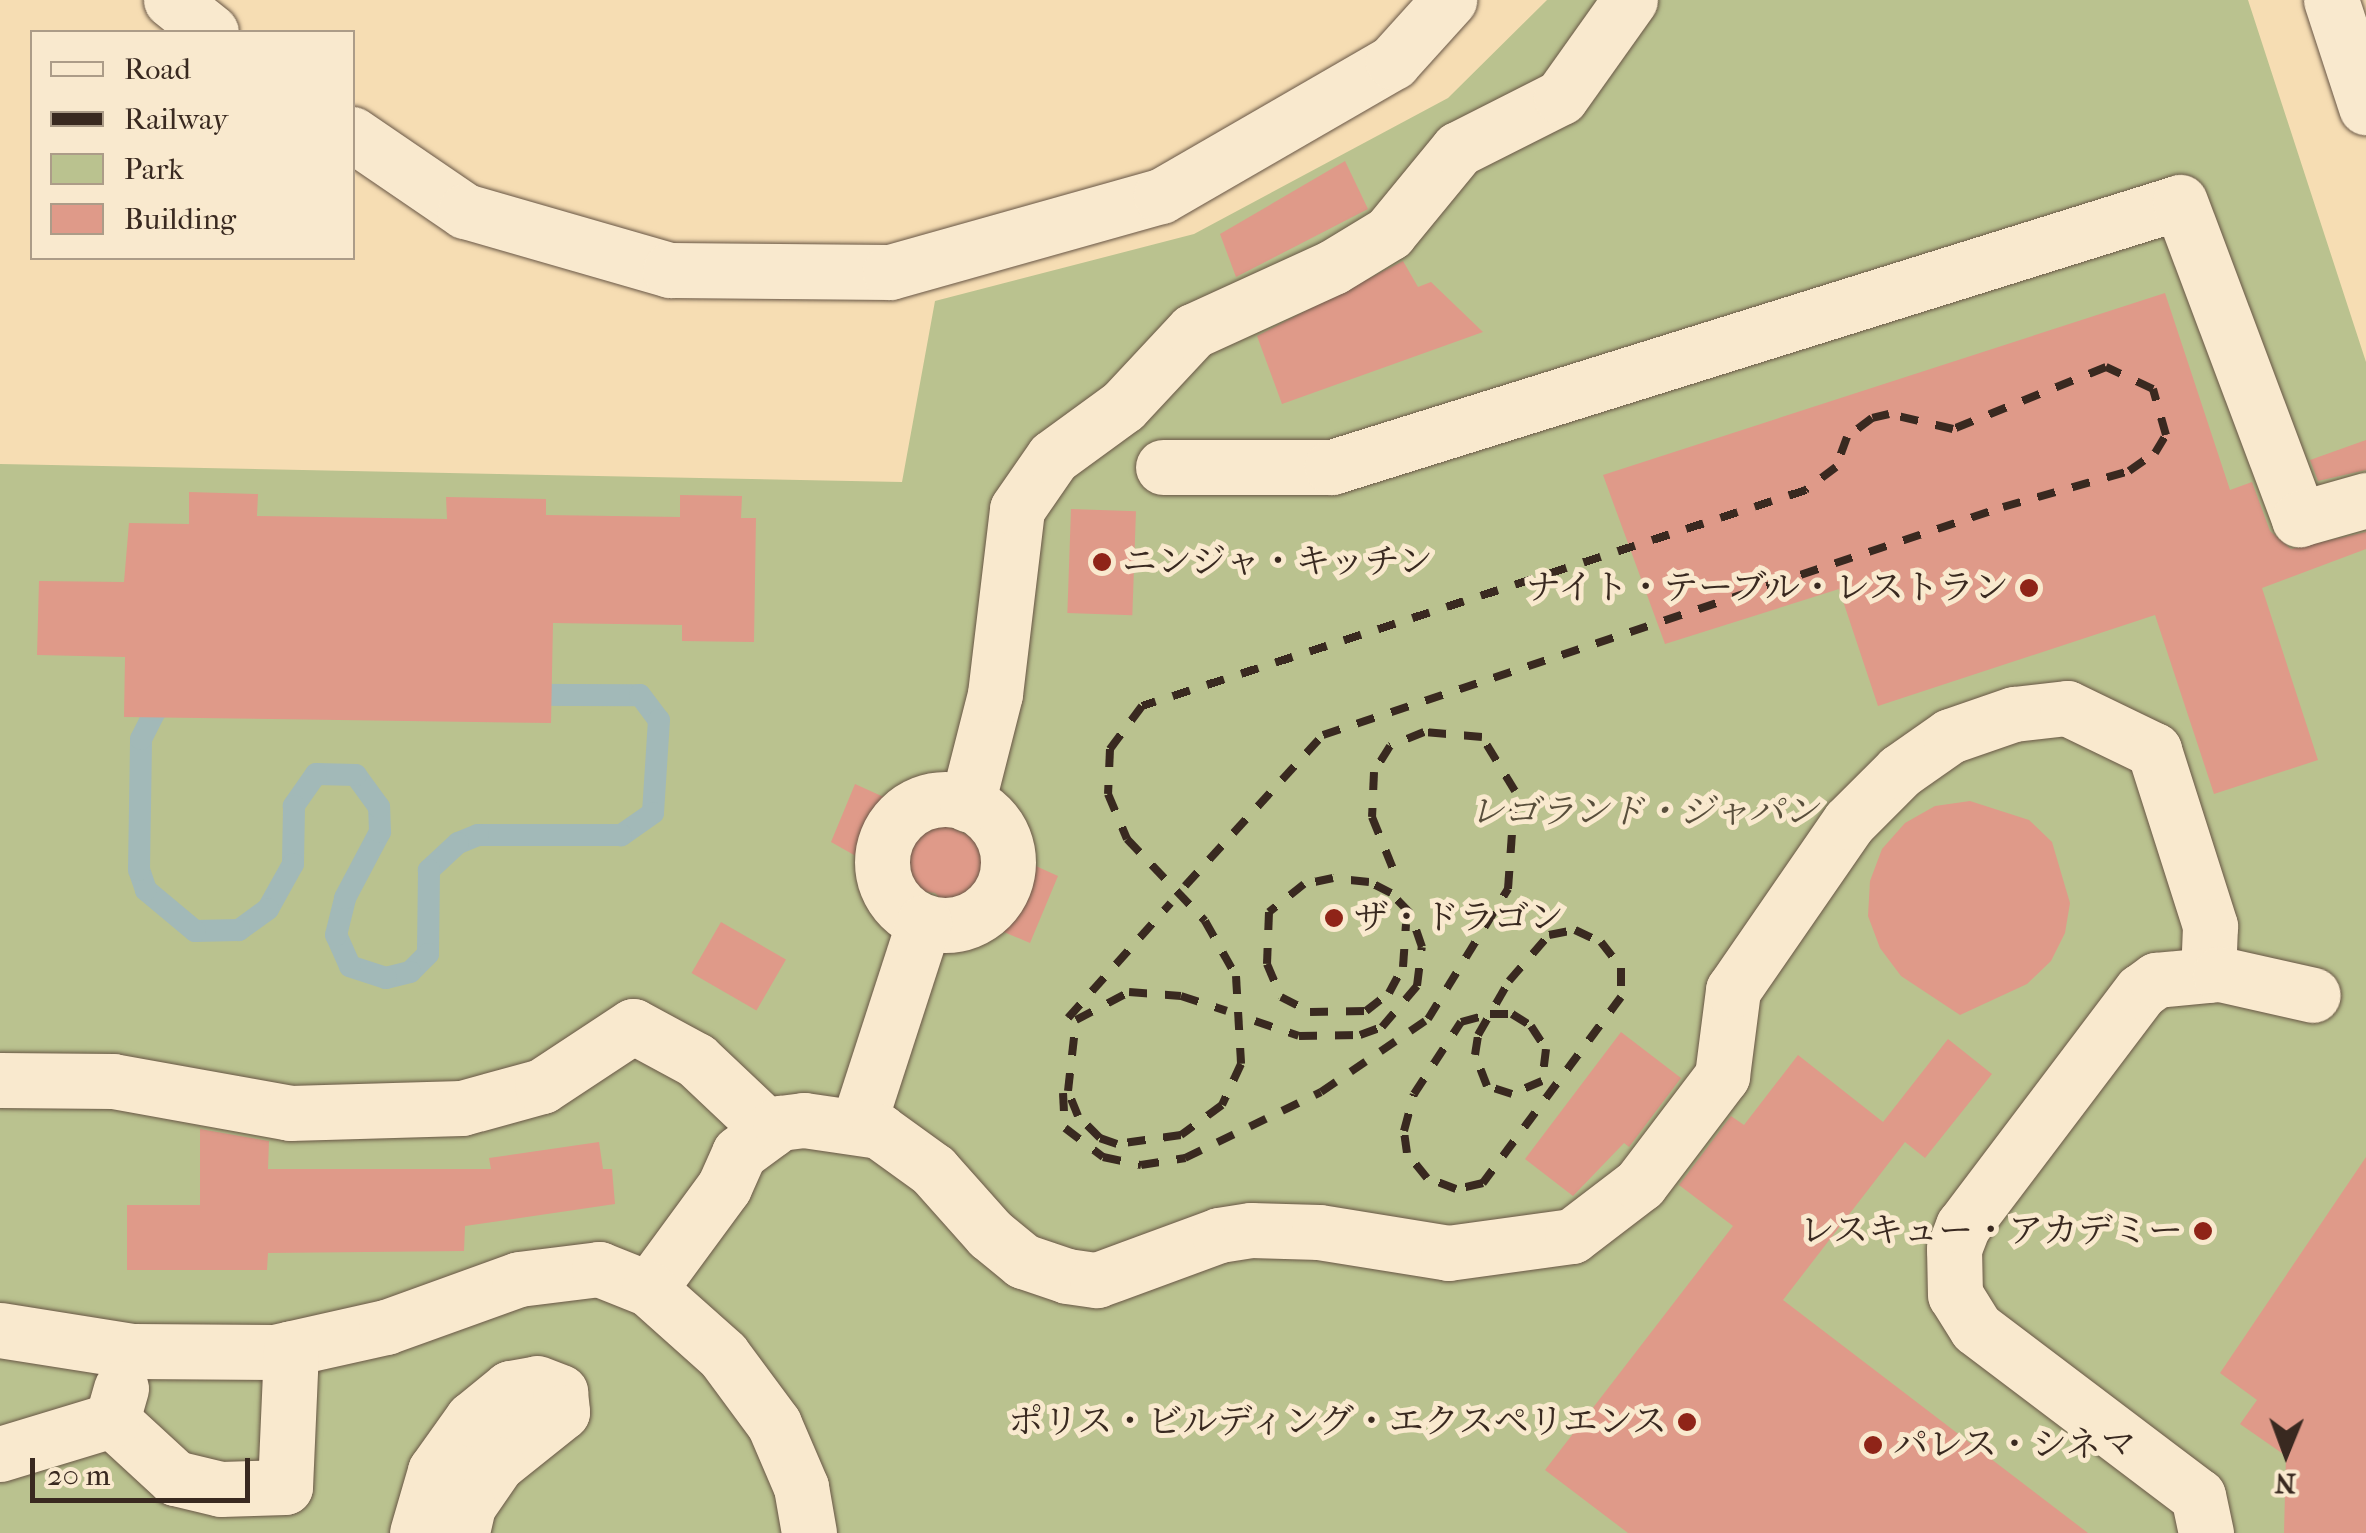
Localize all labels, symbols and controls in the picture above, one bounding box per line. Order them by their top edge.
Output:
legend [30,30,355,260]
text: Road [124,52,191,87]
text: Railway [124,102,228,137]
text: Park [124,152,184,187]
text: Building [124,202,236,237]
place label: ニンジャ・キッチン [1122,541,1437,583]
marker: ニンジャ・キッチン [1091,551,1113,573]
place label: ナイト・テーブル・レストラン [1519,567,2009,609]
marker: ナイト・テーブル・レストラン [2018,577,2040,599]
park label: レゴランド・ジャパン [1469,791,1819,833]
place label: ザ・ドラゴン [1354,897,1564,939]
marker: ザ・ドラゴン [1323,907,1345,929]
place label: レスキュー・アカデミー [1798,1210,2183,1252]
marker: レスキュー・アカデミー [2192,1220,2214,1242]
place label: ポリス・ビルディング・エクスペリエンス [1002,1401,1667,1443]
north arrow [2236,1403,2336,1503]
marker: ポリス・ビルディング・エクスペリエンス [1676,1411,1698,1433]
place label: パレス・シネマ [1893,1424,2138,1466]
marker: パレス・シネマ [1862,1434,1884,1456]
scale bar [35,1438,255,1500]
text: 20 m [47,1458,110,1493]
text: N [2275,1467,2296,1500]

